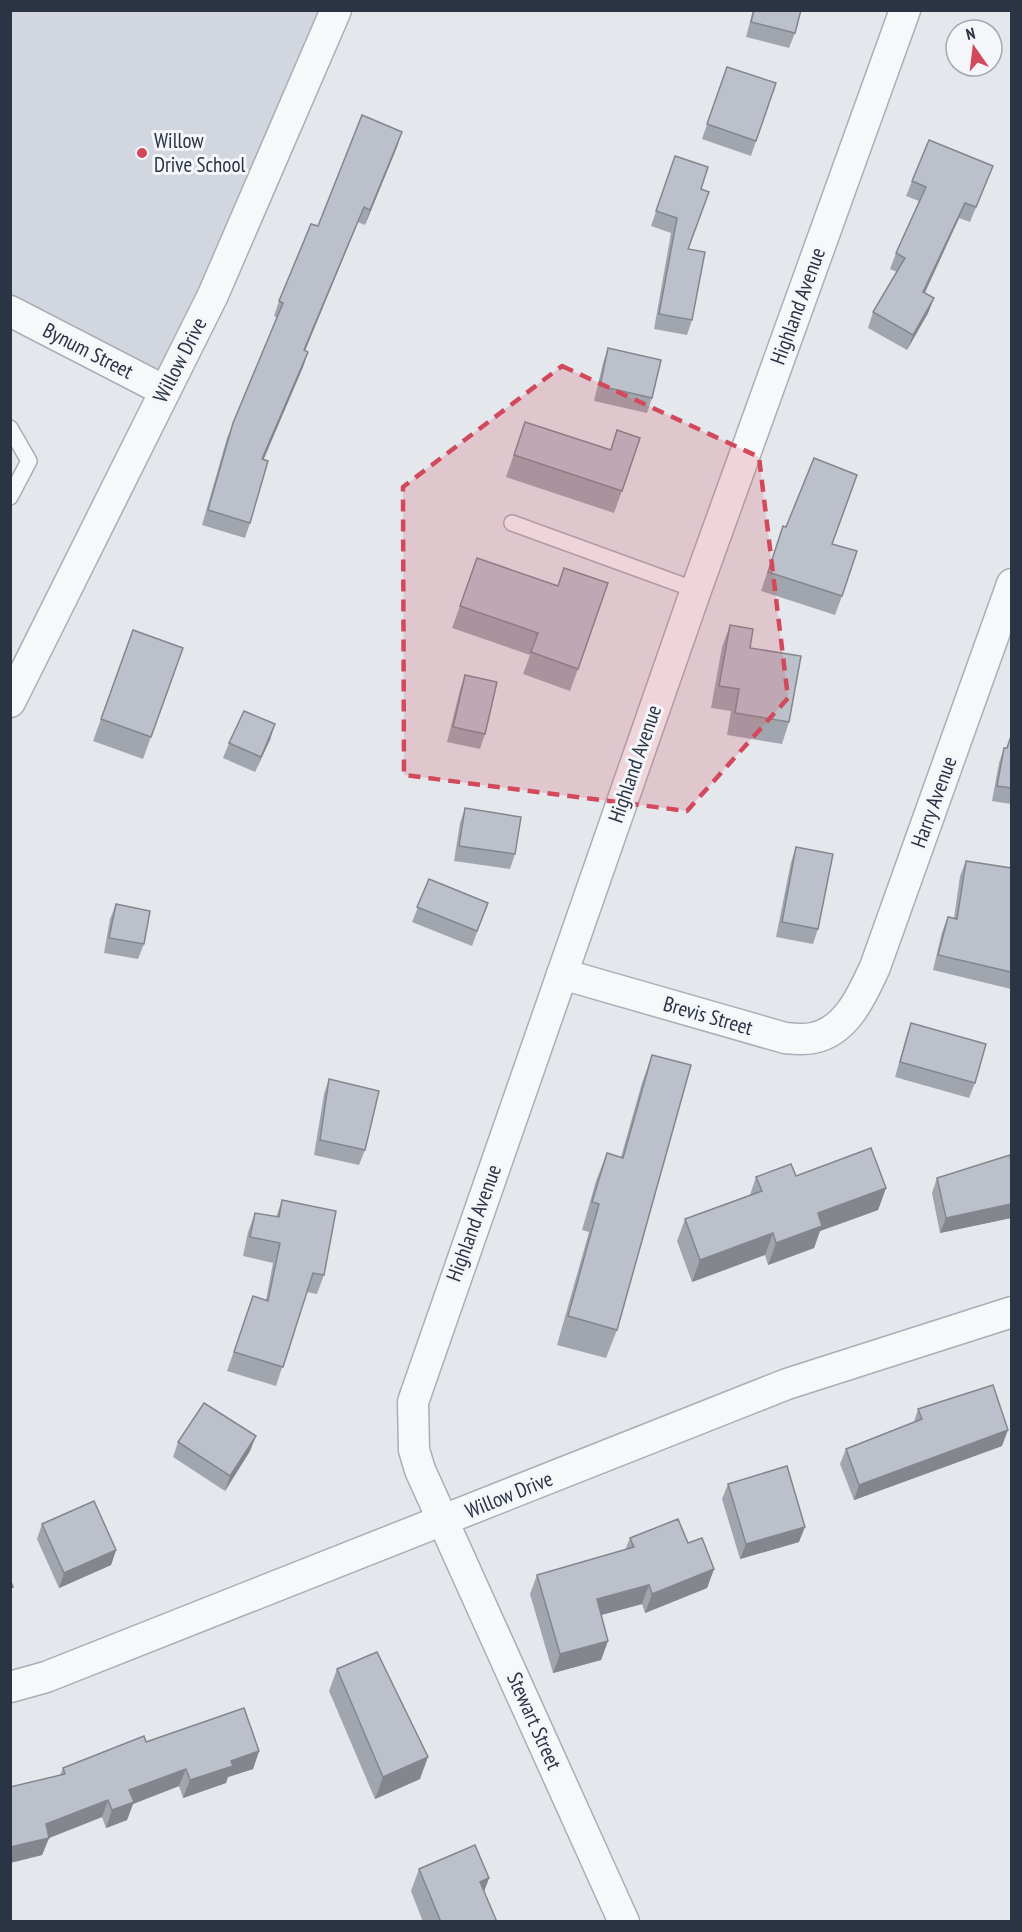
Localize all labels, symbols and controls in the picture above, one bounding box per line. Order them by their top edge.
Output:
north arrow [944,18,1004,78]
text: N [964,23,977,44]
place label: Willow Drive School [154,127,245,178]
marker: Willow Drive School [135,146,149,160]
street label: Highland Avenue [764,244,831,368]
street label: Willow Drive [147,313,212,407]
street label: Bynum Street [39,316,138,385]
street label: Highland Avenue [602,701,667,826]
street label: Harry Avenue [905,752,963,851]
street label: Brevis Street [660,990,756,1041]
street label: Highland Avenue [440,1161,507,1285]
street label: Willow Drive [461,1465,556,1524]
street label: Stewart Street [501,1668,568,1774]

